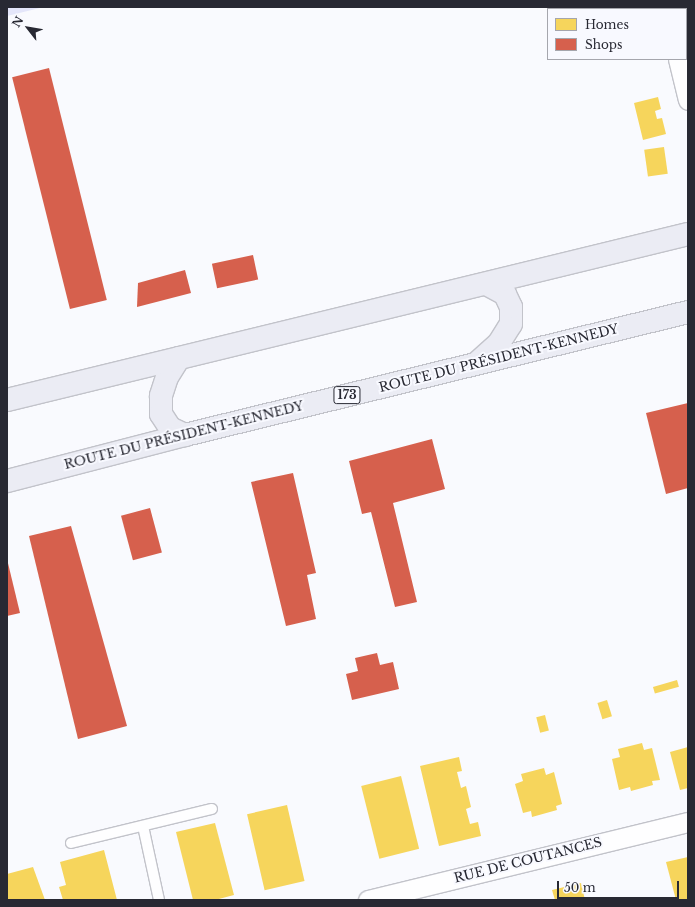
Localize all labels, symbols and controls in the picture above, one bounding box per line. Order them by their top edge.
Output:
north arrow [8,8,48,48]
legend [547,8,687,60]
text: N [9,14,26,30]
text: Homes [585,17,629,32]
text: Shops [585,37,622,52]
street label: ROUTE DU PRÉSIDENT-KENNEDY [378,322,620,396]
road number: 173 [333,385,361,405]
street label: ROUTE DU PRÉSIDENT-KENNEDY [63,399,305,473]
street label: RUE DE COUTANCES [452,835,604,887]
scale bar [559,873,681,899]
text: 50 m [564,880,596,895]

